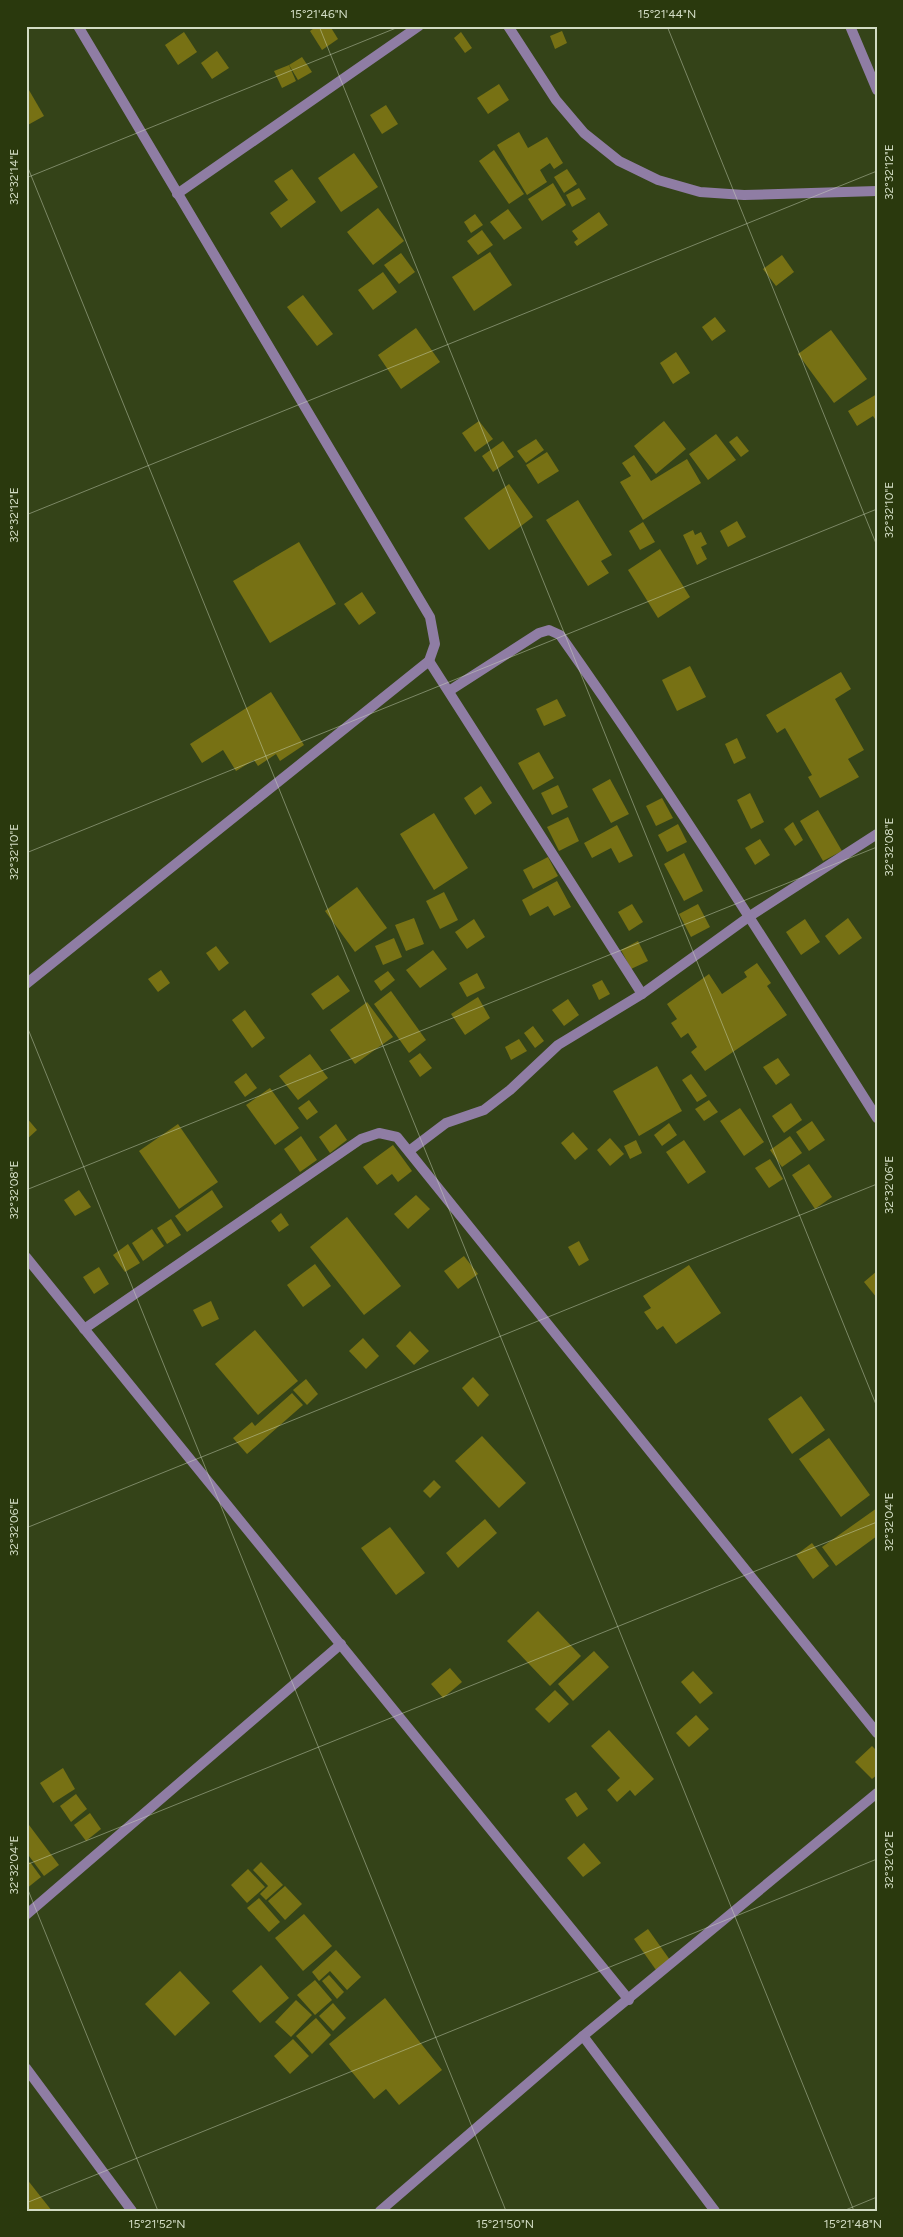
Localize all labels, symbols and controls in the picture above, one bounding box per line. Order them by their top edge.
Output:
text: 15°21'46"N [290,7,348,21]
text: 15°21'44"N [638,7,696,21]
text: 32°32'12"E [882,144,896,200]
text: 32°32'14"E [7,149,21,205]
text: 32°32'10"E [882,482,896,538]
text: 32°32'12"E [7,487,21,543]
text: 32°32'08"E [882,817,896,877]
text: 32°32'10"E [7,824,21,880]
text: 32°32'06"E [882,1156,896,1214]
text: 32°32'08"E [7,1160,21,1220]
text: 32°32'04"E [882,1492,896,1552]
text: 32°32'06"E [7,1498,21,1556]
text: 32°32'02"E [882,1831,896,1889]
text: 32°32'04"E [7,1835,21,1895]
text: 15°21'52"N [128,2217,186,2231]
text: 15°21'50"N [476,2217,534,2231]
text: 15°21'48"N [824,2217,882,2231]

